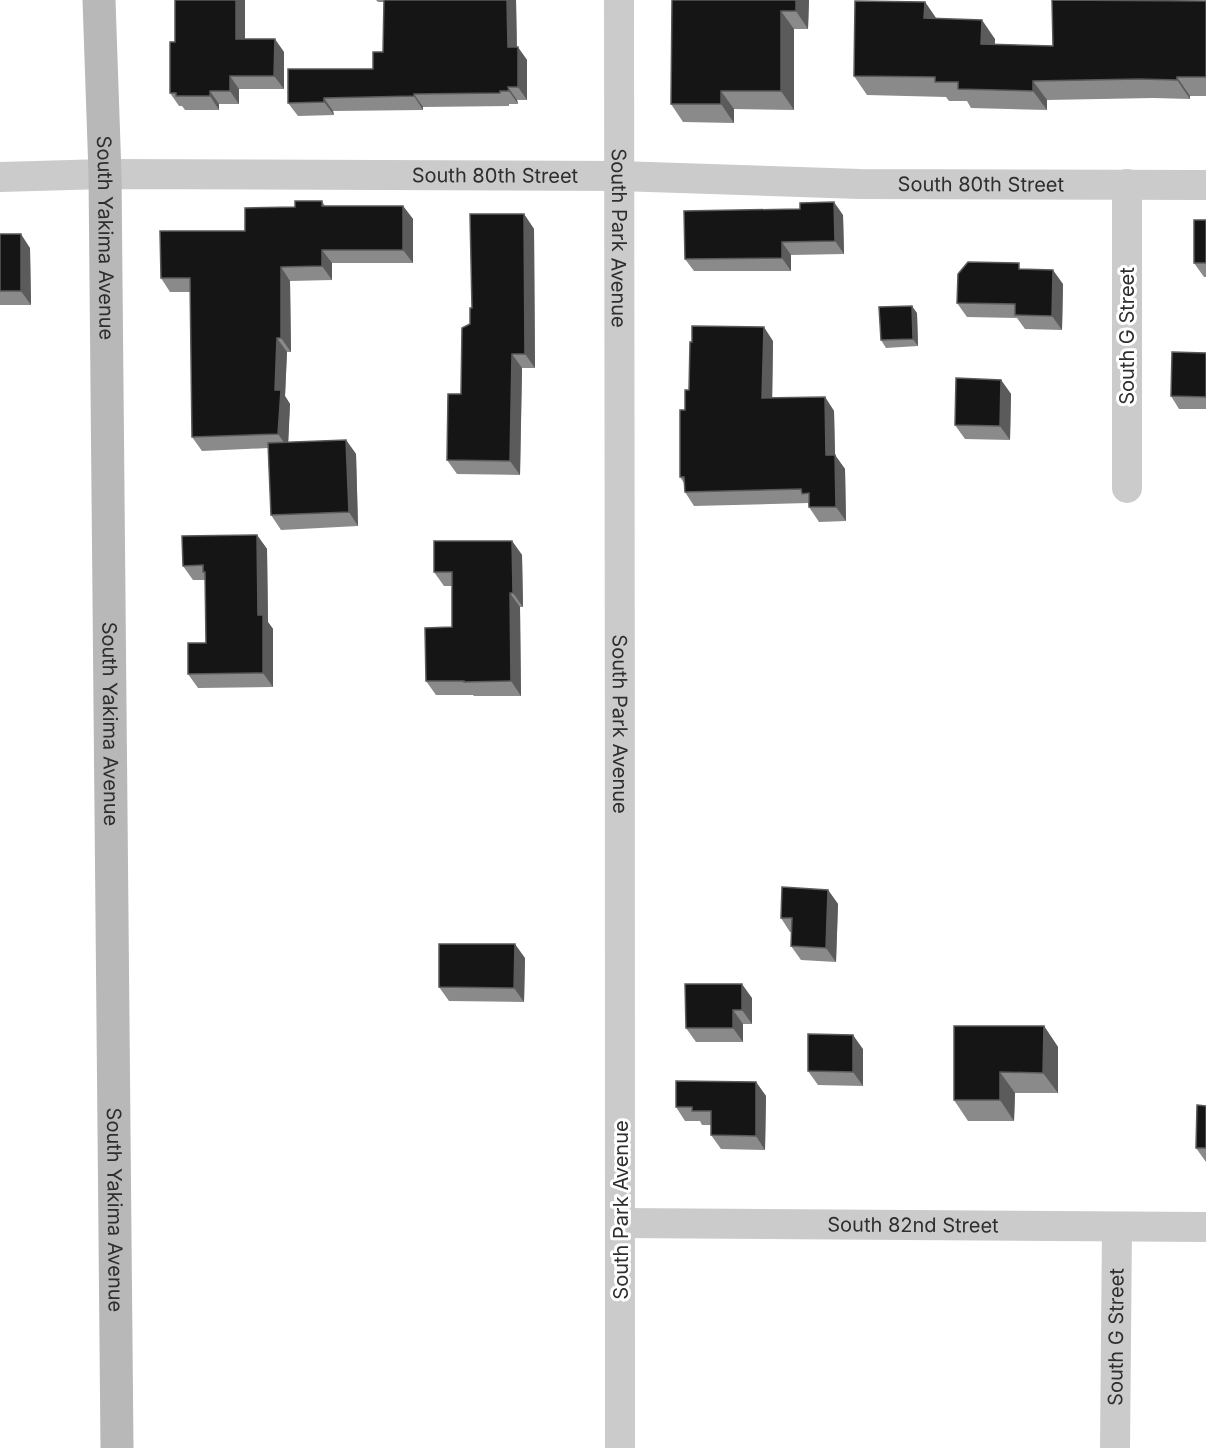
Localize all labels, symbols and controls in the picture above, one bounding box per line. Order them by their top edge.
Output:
street label: South Yakima Avenue [92,135,119,340]
street label: South Park Avenue [607,148,631,328]
street label: South 80th Street [412,163,579,188]
street label: South 80th Street [898,172,1065,197]
street label: South G Street [1115,267,1139,405]
street label: South Yakima Avenue [97,621,123,826]
street label: South Park Avenue [608,634,632,814]
street label: South Yakima Avenue [102,1107,128,1312]
street label: South Park Avenue [609,1120,633,1300]
street label: South 82nd Street [827,1212,999,1238]
street label: South G Street [1103,1268,1129,1406]

